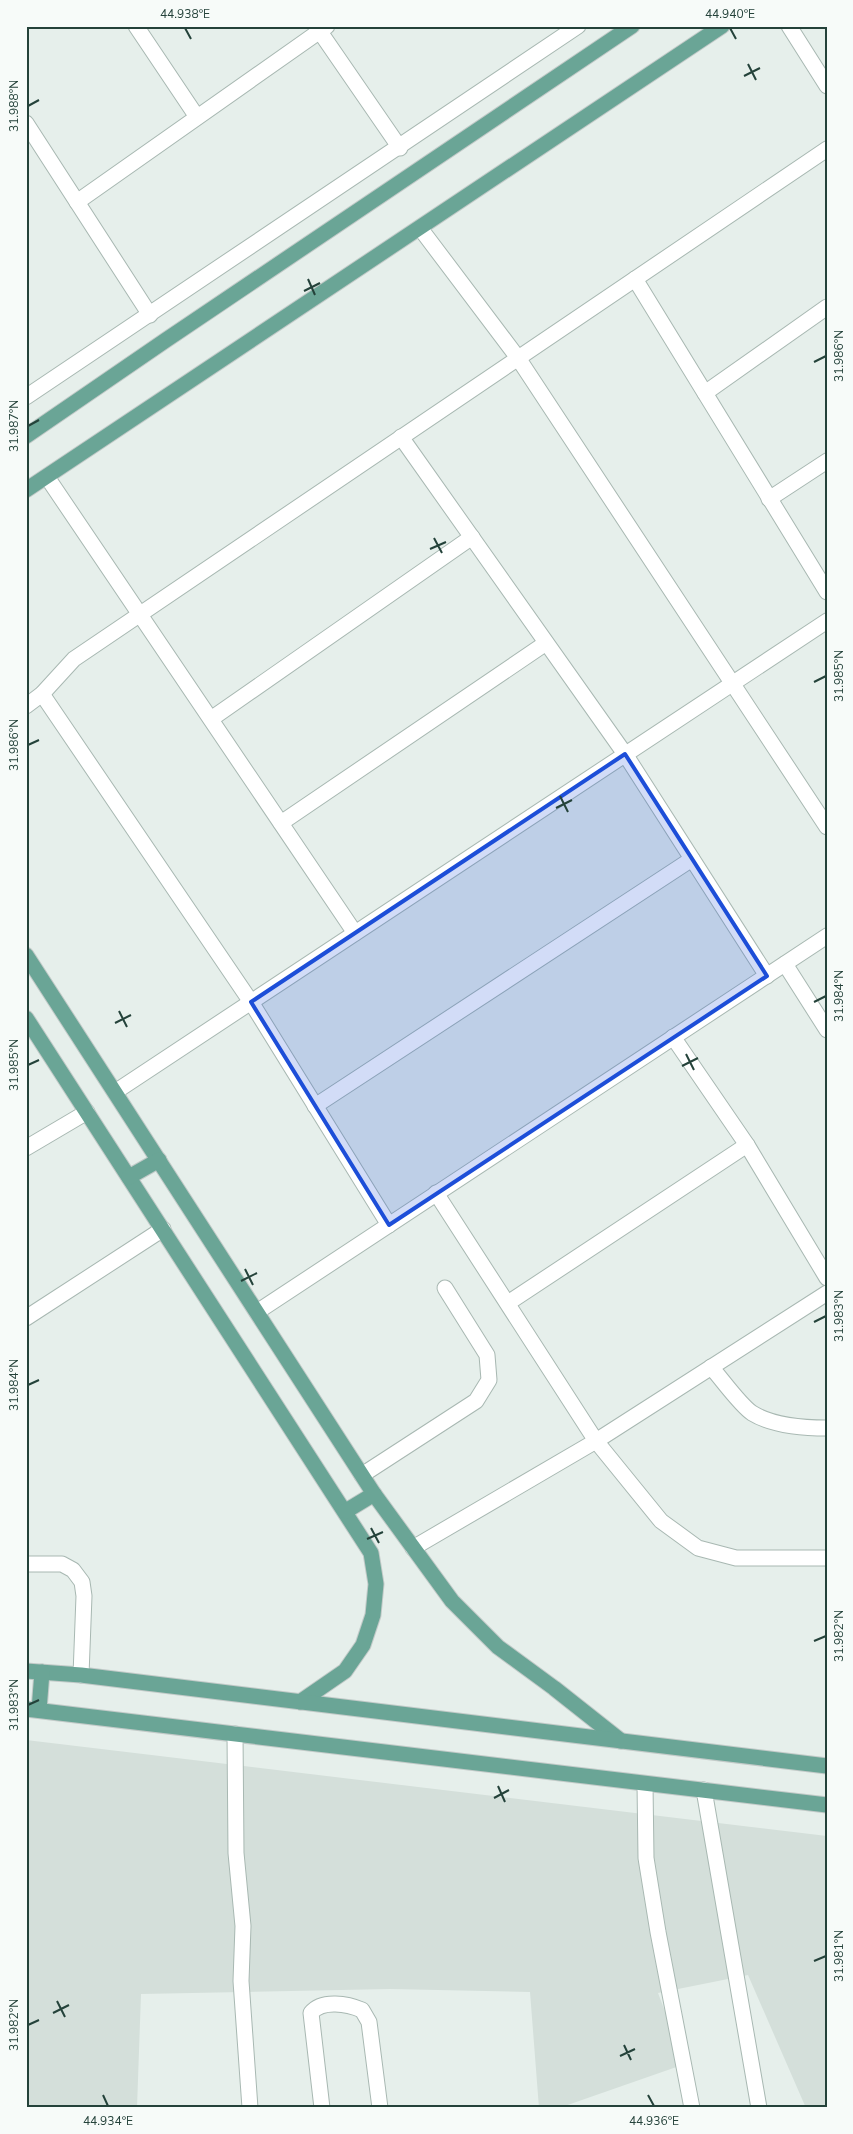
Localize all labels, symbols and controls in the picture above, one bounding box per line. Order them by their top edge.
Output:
text: 44.938°E [160,6,210,22]
text: 44.940°E [705,6,755,22]
text: 31.988°N [6,80,22,132]
text: 31.986°N [831,330,847,382]
text: 31.987°N [6,400,22,452]
text: 31.985°N [831,650,847,702]
text: 31.986°N [6,719,22,771]
text: 31.984°N [831,970,847,1022]
text: 31.985°N [6,1039,22,1091]
text: 31.983°N [831,1290,847,1342]
text: 31.984°N [6,1359,22,1411]
text: 31.982°N [831,1610,847,1662]
text: 31.983°N [6,1679,22,1731]
text: 31.981°N [831,1930,847,1982]
text: 31.982°N [6,1999,22,2051]
text: 44.934°E [83,2113,133,2129]
text: 44.936°E [629,2113,679,2129]

